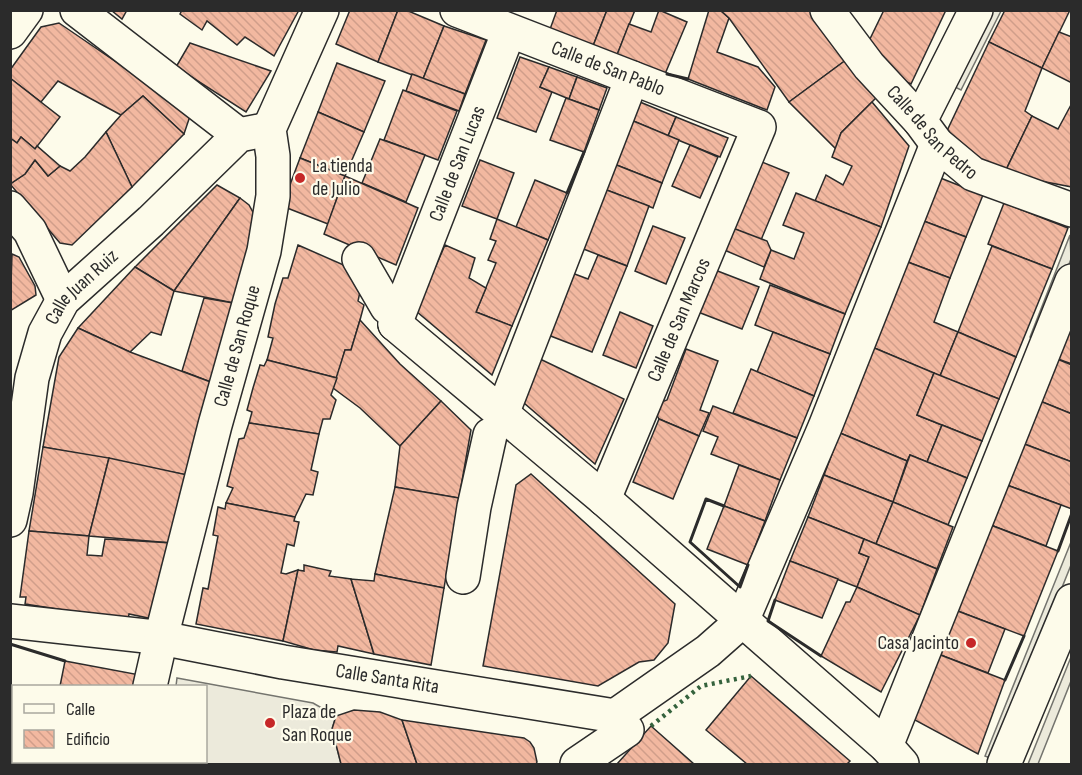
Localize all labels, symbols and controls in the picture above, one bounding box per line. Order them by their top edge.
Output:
street label: Calle de San Pablo [548,36,668,101]
street label: Calle de San Pedro [881,81,983,185]
street label: Calle de San Lucas [424,103,491,225]
place label: La tienda de Julio [312,154,373,201]
marker: La tienda de Julio [293,171,307,185]
street label: Calle Juan Ruiz [40,244,123,329]
street label: Calle de San Marcos [642,255,716,385]
street label: Calle de San Roque [209,282,266,410]
place label: Casa Jacinto [878,631,959,655]
marker: Casa Jacinto [964,636,978,650]
street label: Calle Santa Rita [334,659,441,699]
legend [12,685,207,763]
text: Calle [66,699,95,720]
place label: Plaza de San Roque [282,700,352,747]
marker: Plaza de San Roque [263,716,277,730]
text: Edificio [66,729,110,750]

